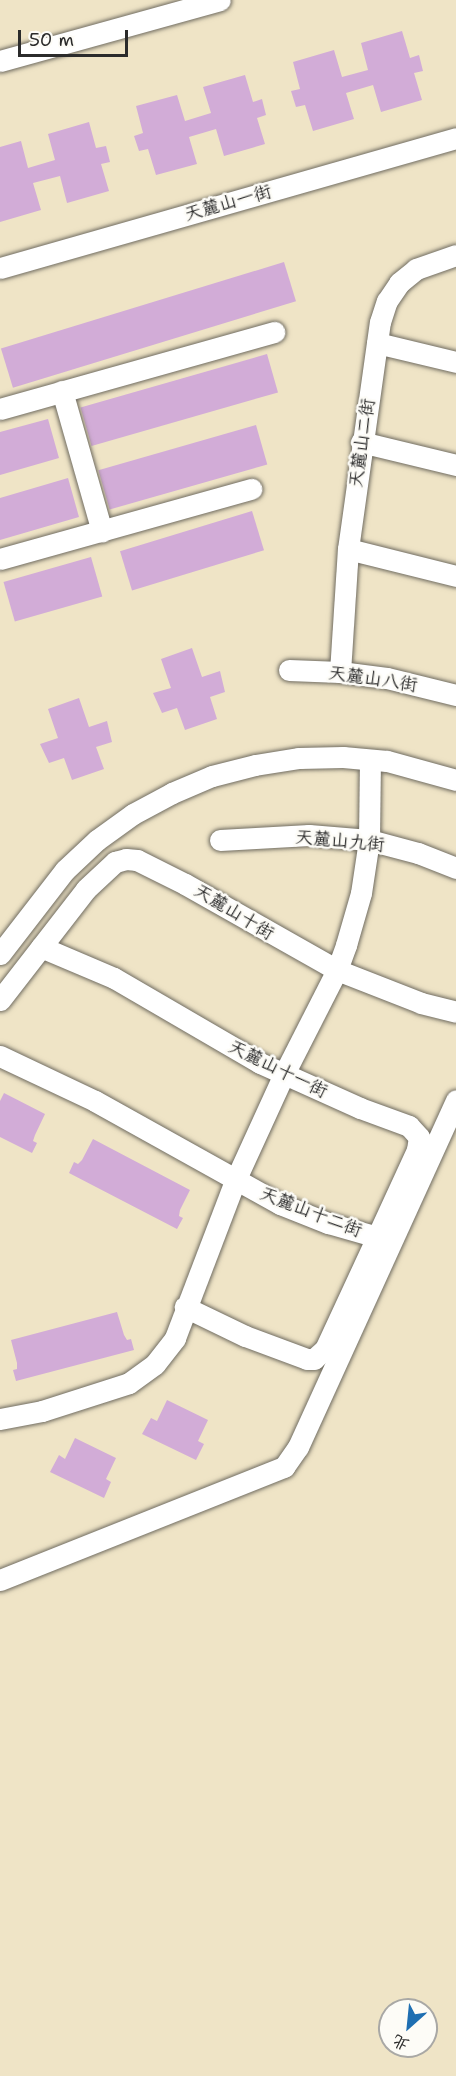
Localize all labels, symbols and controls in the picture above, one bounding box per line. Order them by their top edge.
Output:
scale bar [21,18,130,56]
text: 50 m [29,28,74,52]
street label: 天麓山一街 [182,180,274,226]
street label: 天麓山二街 [345,397,379,489]
street label: 天麓山八街 [327,662,419,696]
street label: 天麓山九街 [294,826,386,856]
street label: 天麓山十街 [190,880,278,944]
street label: 天麓山十一街 [225,1036,331,1102]
street label: 天麓山十二街 [257,1183,365,1241]
north arrow [378,1998,438,2058]
text: 北 [389,2030,412,2056]

